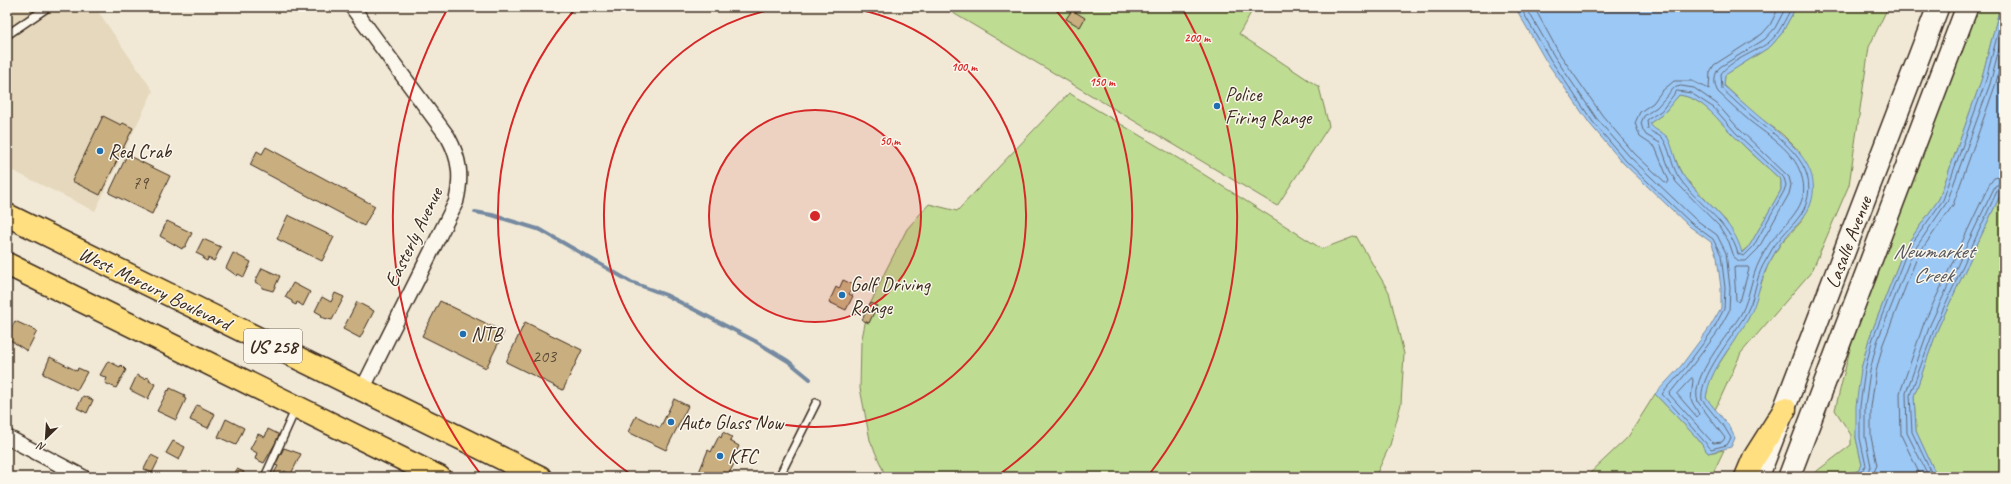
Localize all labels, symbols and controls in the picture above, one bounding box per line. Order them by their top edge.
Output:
text: 200 m [1184,30,1211,46]
text: 100 m [951,59,978,75]
text: 150 m [1089,74,1116,90]
place label: Police Firing Range [1225,82,1313,130]
marker: Police Firing Range [1212,101,1222,111]
text: 50 m [880,133,901,149]
place label: Red Crab [108,139,173,164]
marker: Red Crab [95,146,105,156]
house number: 79 [132,172,150,194]
street label: Easterly Avenue [379,182,449,291]
street label: Lasalle Avenue [1820,191,1878,292]
centre of rings [808,209,822,223]
water label: Newmarket Creek [1893,238,1977,288]
street label: West Mercury Boulevard [75,241,238,337]
place label: Golf Driving Range [850,272,932,320]
marker: Golf Driving Range [837,290,847,300]
place label: NTB [471,322,504,347]
road number: US 258 [244,329,302,363]
marker: NTB [458,329,468,339]
house number: 203 [532,345,558,367]
place label: Auto Glass Now [679,410,785,435]
marker: Auto Glass Now [666,417,676,427]
north arrow [26,418,66,458]
text: N [34,438,48,455]
place label: KFC [728,444,759,469]
marker: KFC [715,451,725,461]

